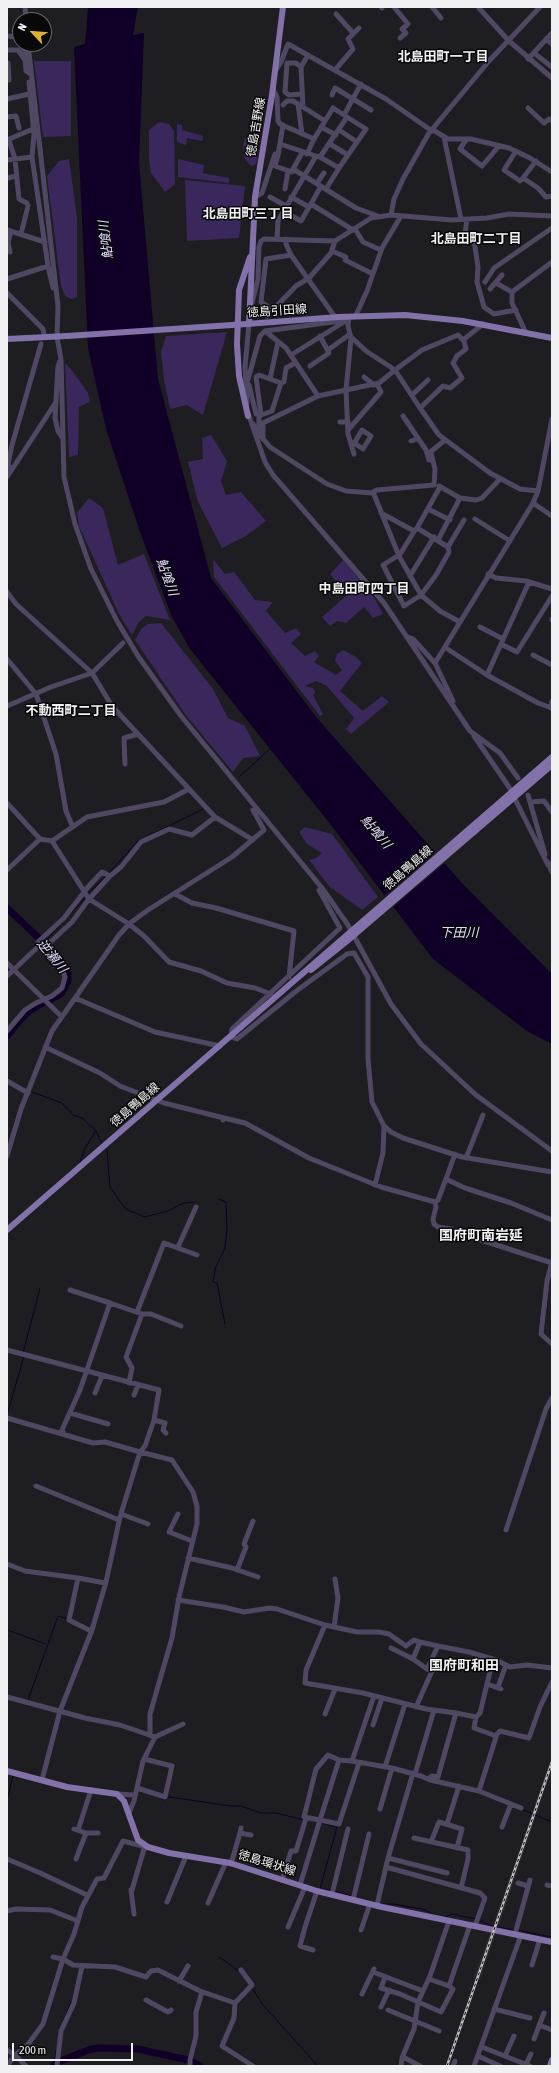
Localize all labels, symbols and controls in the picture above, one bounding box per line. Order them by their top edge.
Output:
north arrow [12,12,52,52]
text: N [15,22,29,33]
district label: 北島田町一丁目 [398,49,488,65]
street label: 徳島吉野線 [244,96,268,158]
district label: 北島田町三丁目 [203,206,293,222]
water label: 鮎喰川 [96,220,116,260]
district label: 北島田町二丁目 [431,231,521,247]
street label: 徳島引田線 [247,302,307,320]
water label: 鮎喰川 [153,556,181,598]
district label: 中島田町四丁目 [319,581,409,597]
district label: 不動西町二丁目 [26,703,116,719]
water label: 鮎喰川 [357,812,395,852]
street label: 徳島鴨島線 [381,843,435,893]
water label: 下田川 [440,925,478,941]
water label: 逆瀬川 [34,936,70,976]
street label: 徳島鴨島線 [108,1080,162,1130]
district label: 国府町南岩延 [439,1228,523,1244]
district label: 国府町和田 [429,1658,499,1674]
street label: 徳島環状線 [236,1847,298,1879]
scale bar [14,2035,135,2061]
text: 200 m [19,2043,46,2057]

